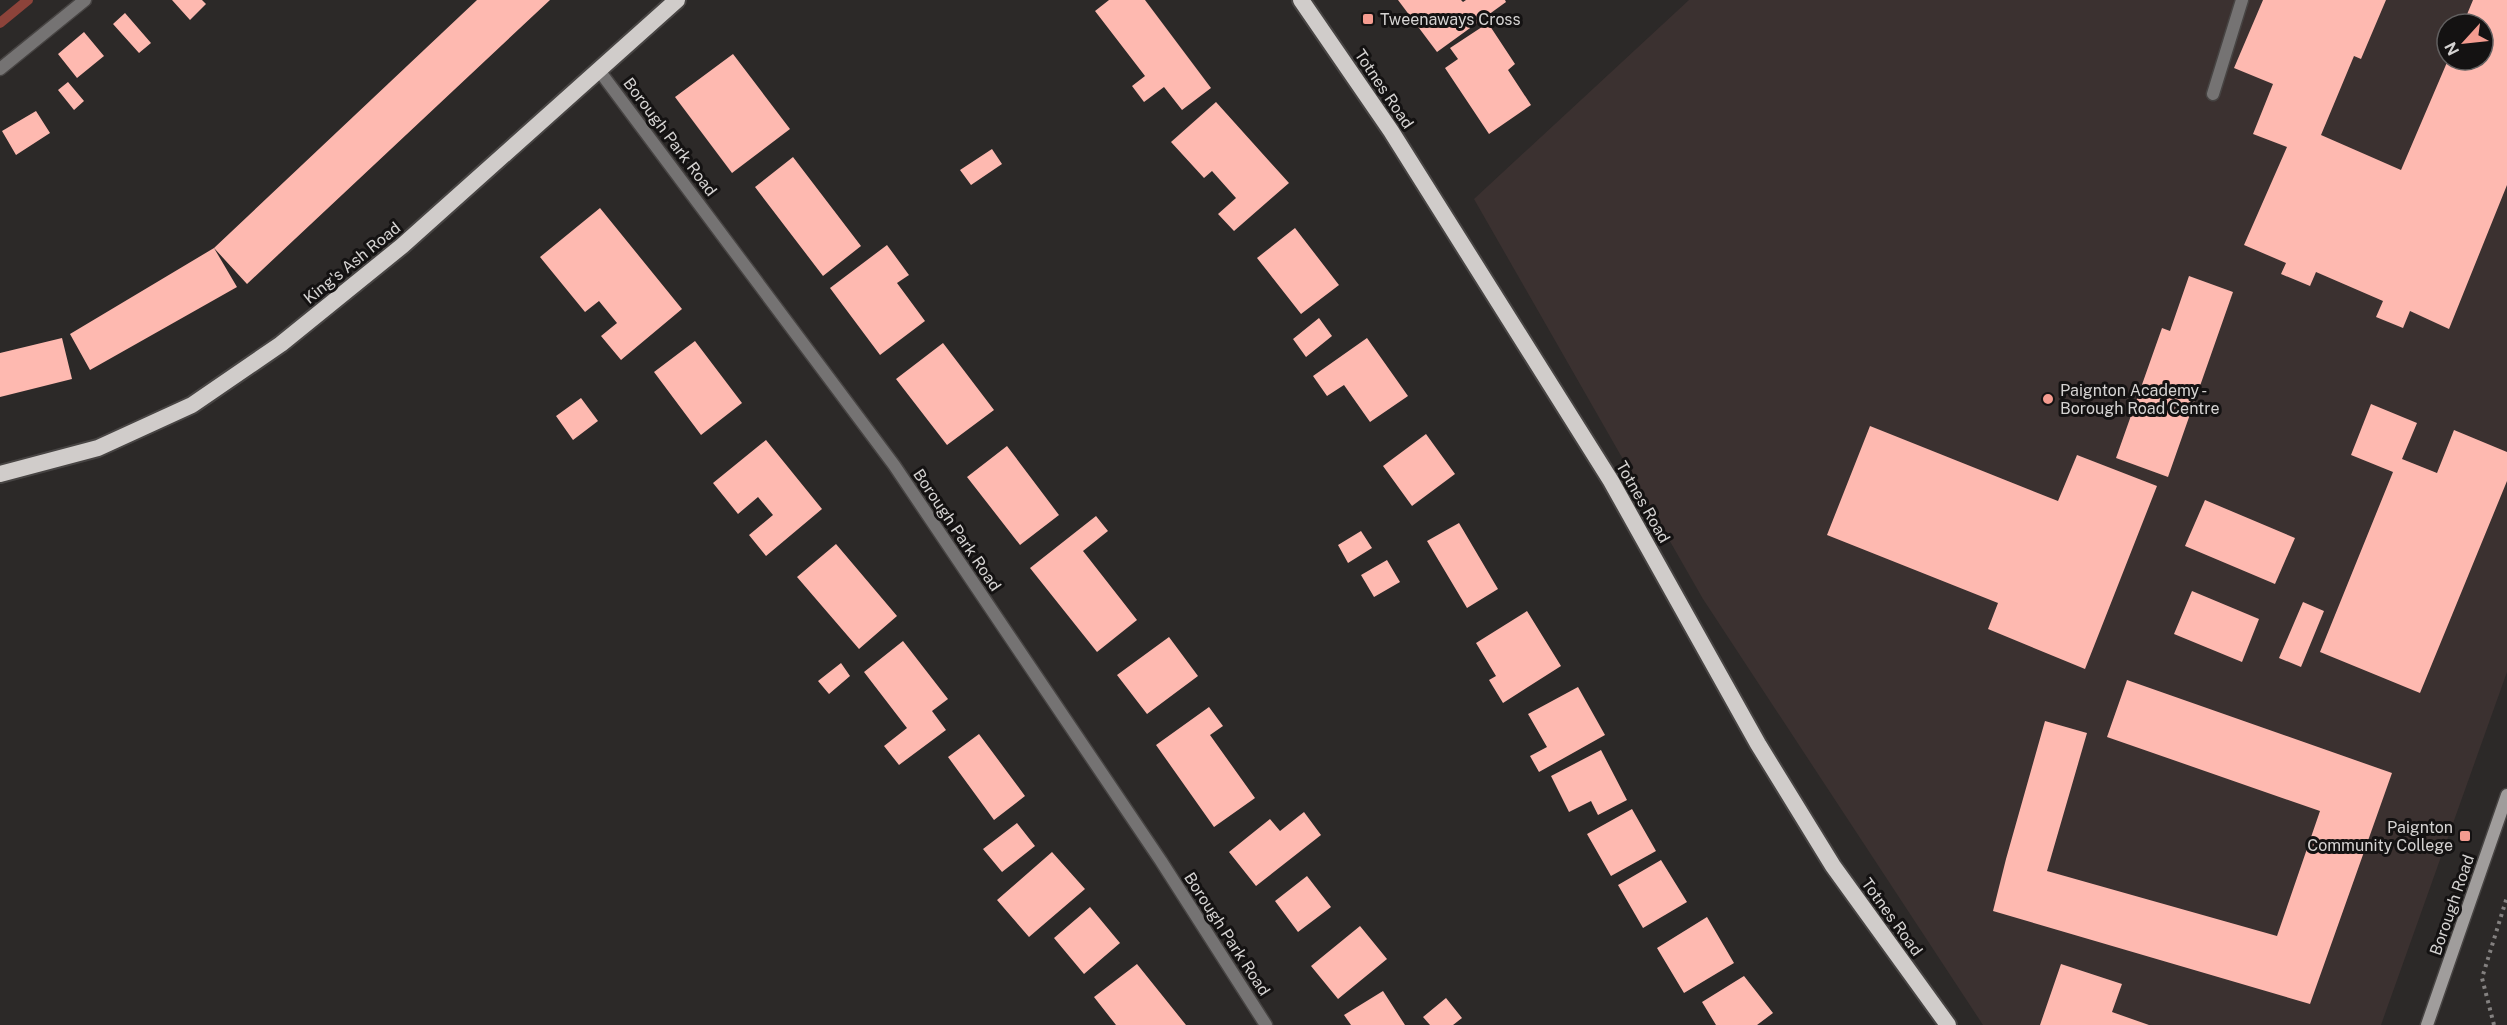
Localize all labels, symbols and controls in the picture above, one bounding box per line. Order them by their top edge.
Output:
place label: Tweenaways Cross [1380,10,1521,29]
marker: Tweenaways Cross [1361,12,1375,26]
north arrow [2435,12,2495,72]
text: N [2441,39,2463,58]
street label: Totnes Road [1351,46,1417,132]
street label: Borough Park Road [619,74,721,200]
street label: King's Ash Road [300,218,404,308]
place label: Paignton Academy - Borough Road Centre [2060,381,2219,418]
marker: Paignton Academy - Borough Road Centre [2041,392,2055,406]
street label: Totnes Road [1612,458,1674,546]
street label: Borough Park Road [909,465,1005,595]
place label: Paignton Community College [2307,818,2453,855]
marker: Paignton Community College [2458,829,2472,843]
street label: Borough Road [2426,852,2478,958]
street label: Borough Park Road [1180,869,1274,999]
street label: Totnes Road [1857,874,1927,960]

